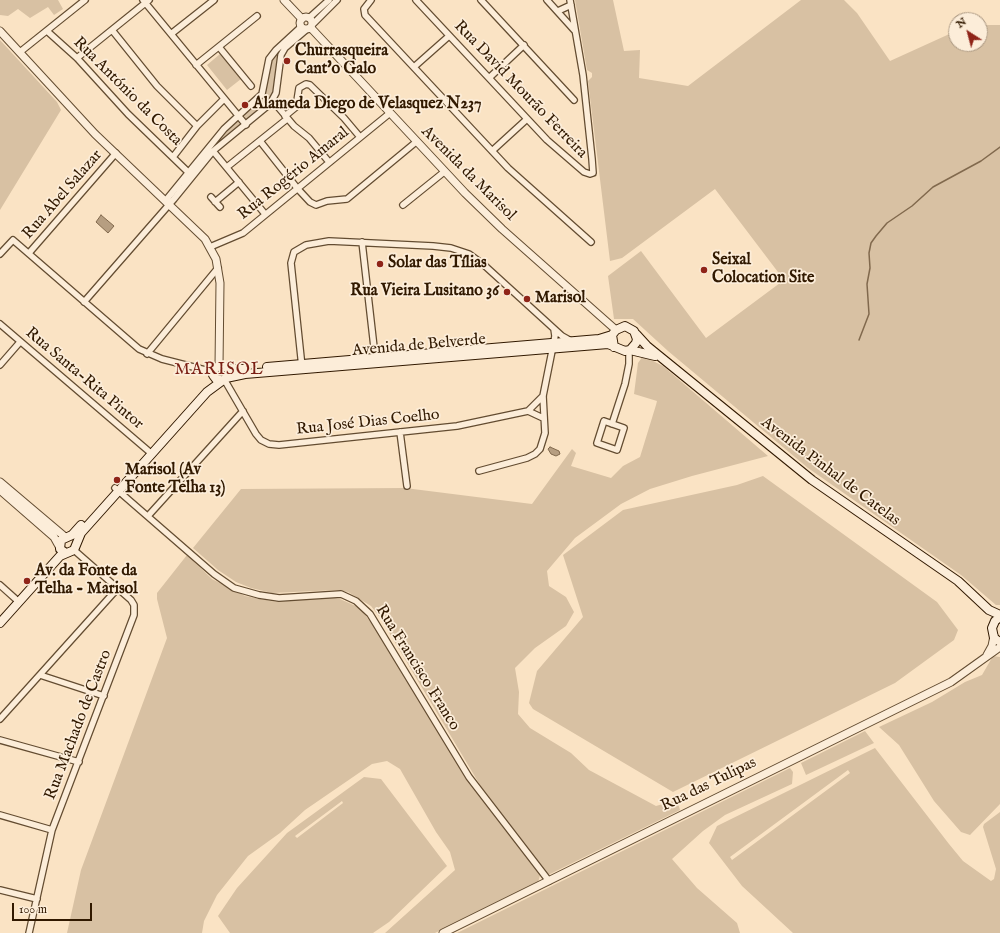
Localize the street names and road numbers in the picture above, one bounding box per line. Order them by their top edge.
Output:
street label: Rua David Mourão Ferreira [449,17,591,163]
street label: Rua António da Costa [69,34,185,150]
street label: Rua Rogério Amaral [235,123,353,225]
street label: Avenida da Marisol [417,123,519,225]
street label: Rua Abel Salazar [19,146,107,244]
street label: Rua Santa-Rita Pintor [21,324,147,434]
street label: Avenida de Belverde [351,331,487,361]
street label: Rua José Dias Coelho [295,406,441,440]
street label: Avenida Pinhal de Catelas [757,413,903,531]
street label: Rua Francisco Franco [371,602,463,734]
street label: Rua Machado de Castro [42,647,116,803]
street label: Rua das Tulipas [658,754,760,816]

